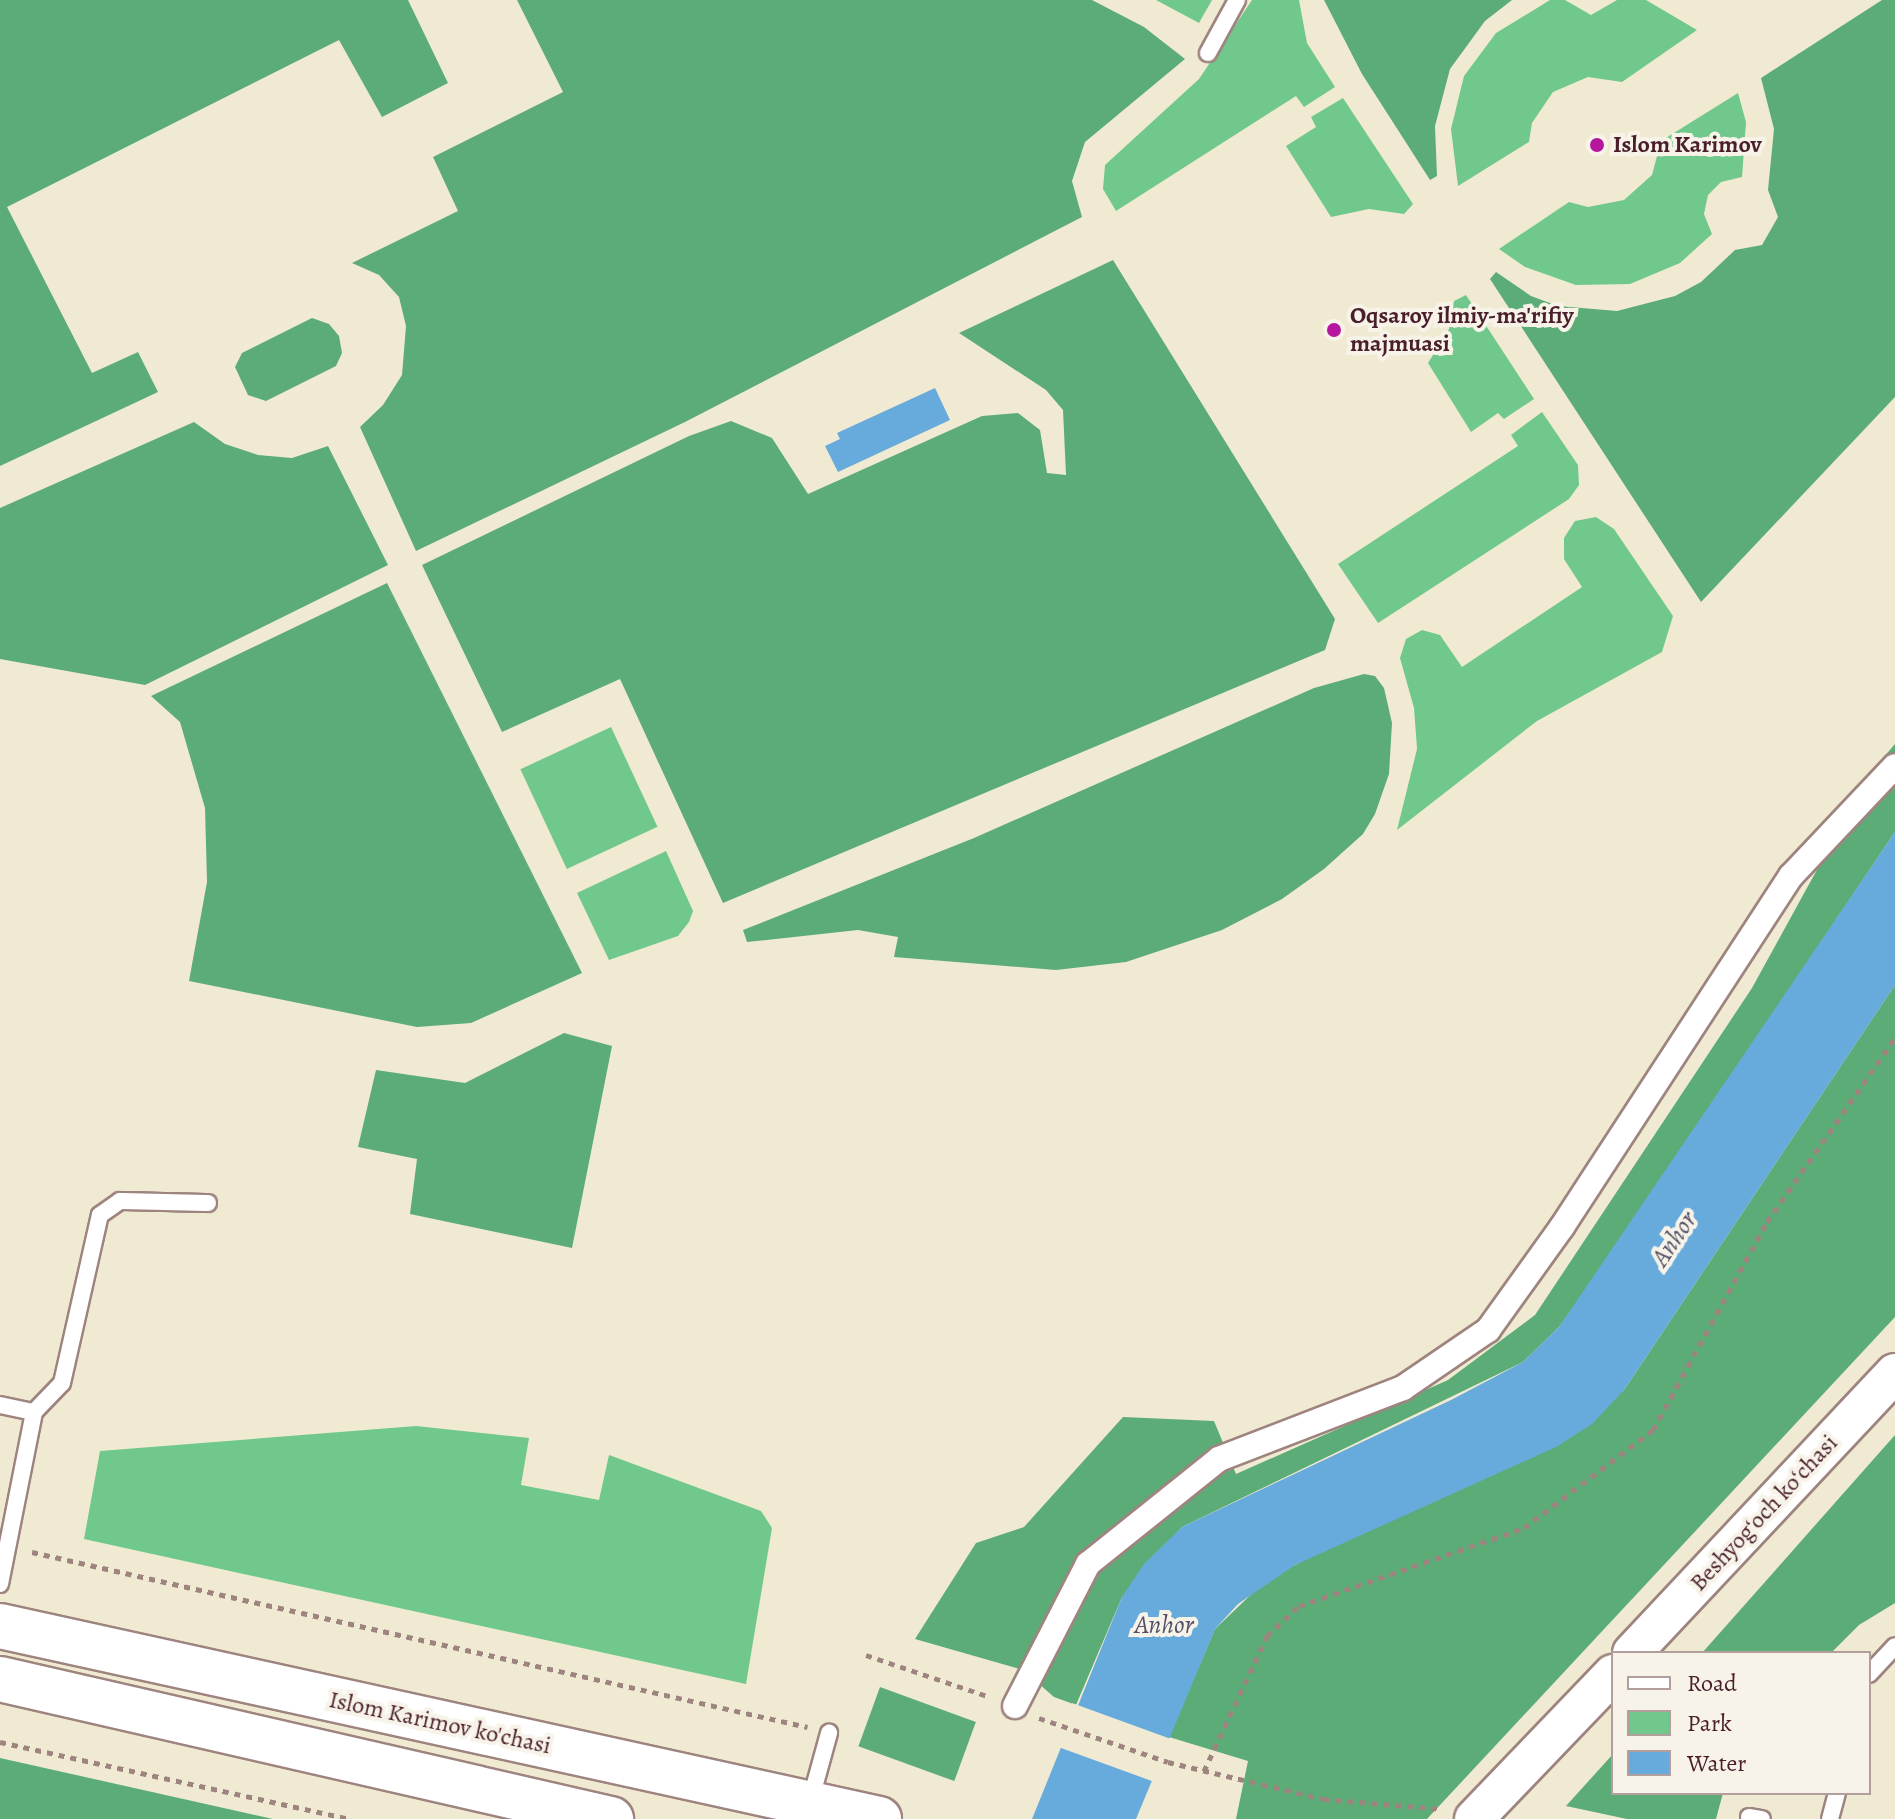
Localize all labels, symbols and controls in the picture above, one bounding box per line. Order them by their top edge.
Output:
place label: Islom Karimov [1613,131,1762,159]
marker: Islom Karimov [1588,136,1606,154]
place label: Oqsaroy ilmiy-ma'rifiy majmuasi [1350,302,1574,358]
marker: Oqsaroy ilmiy-ma'rifiy majmuasi [1325,321,1343,339]
water label: Anhor [1645,1206,1703,1272]
street label: Beshyogʻoch koʻchasi [1684,1429,1844,1597]
water label: Anhor [1134,1609,1194,1641]
legend [1611,1651,1871,1795]
text: Road [1687,1667,1737,1699]
street label: Islom Karimov ko'chasi [326,1685,554,1761]
text: Park [1687,1707,1732,1739]
text: Water [1687,1747,1747,1779]

